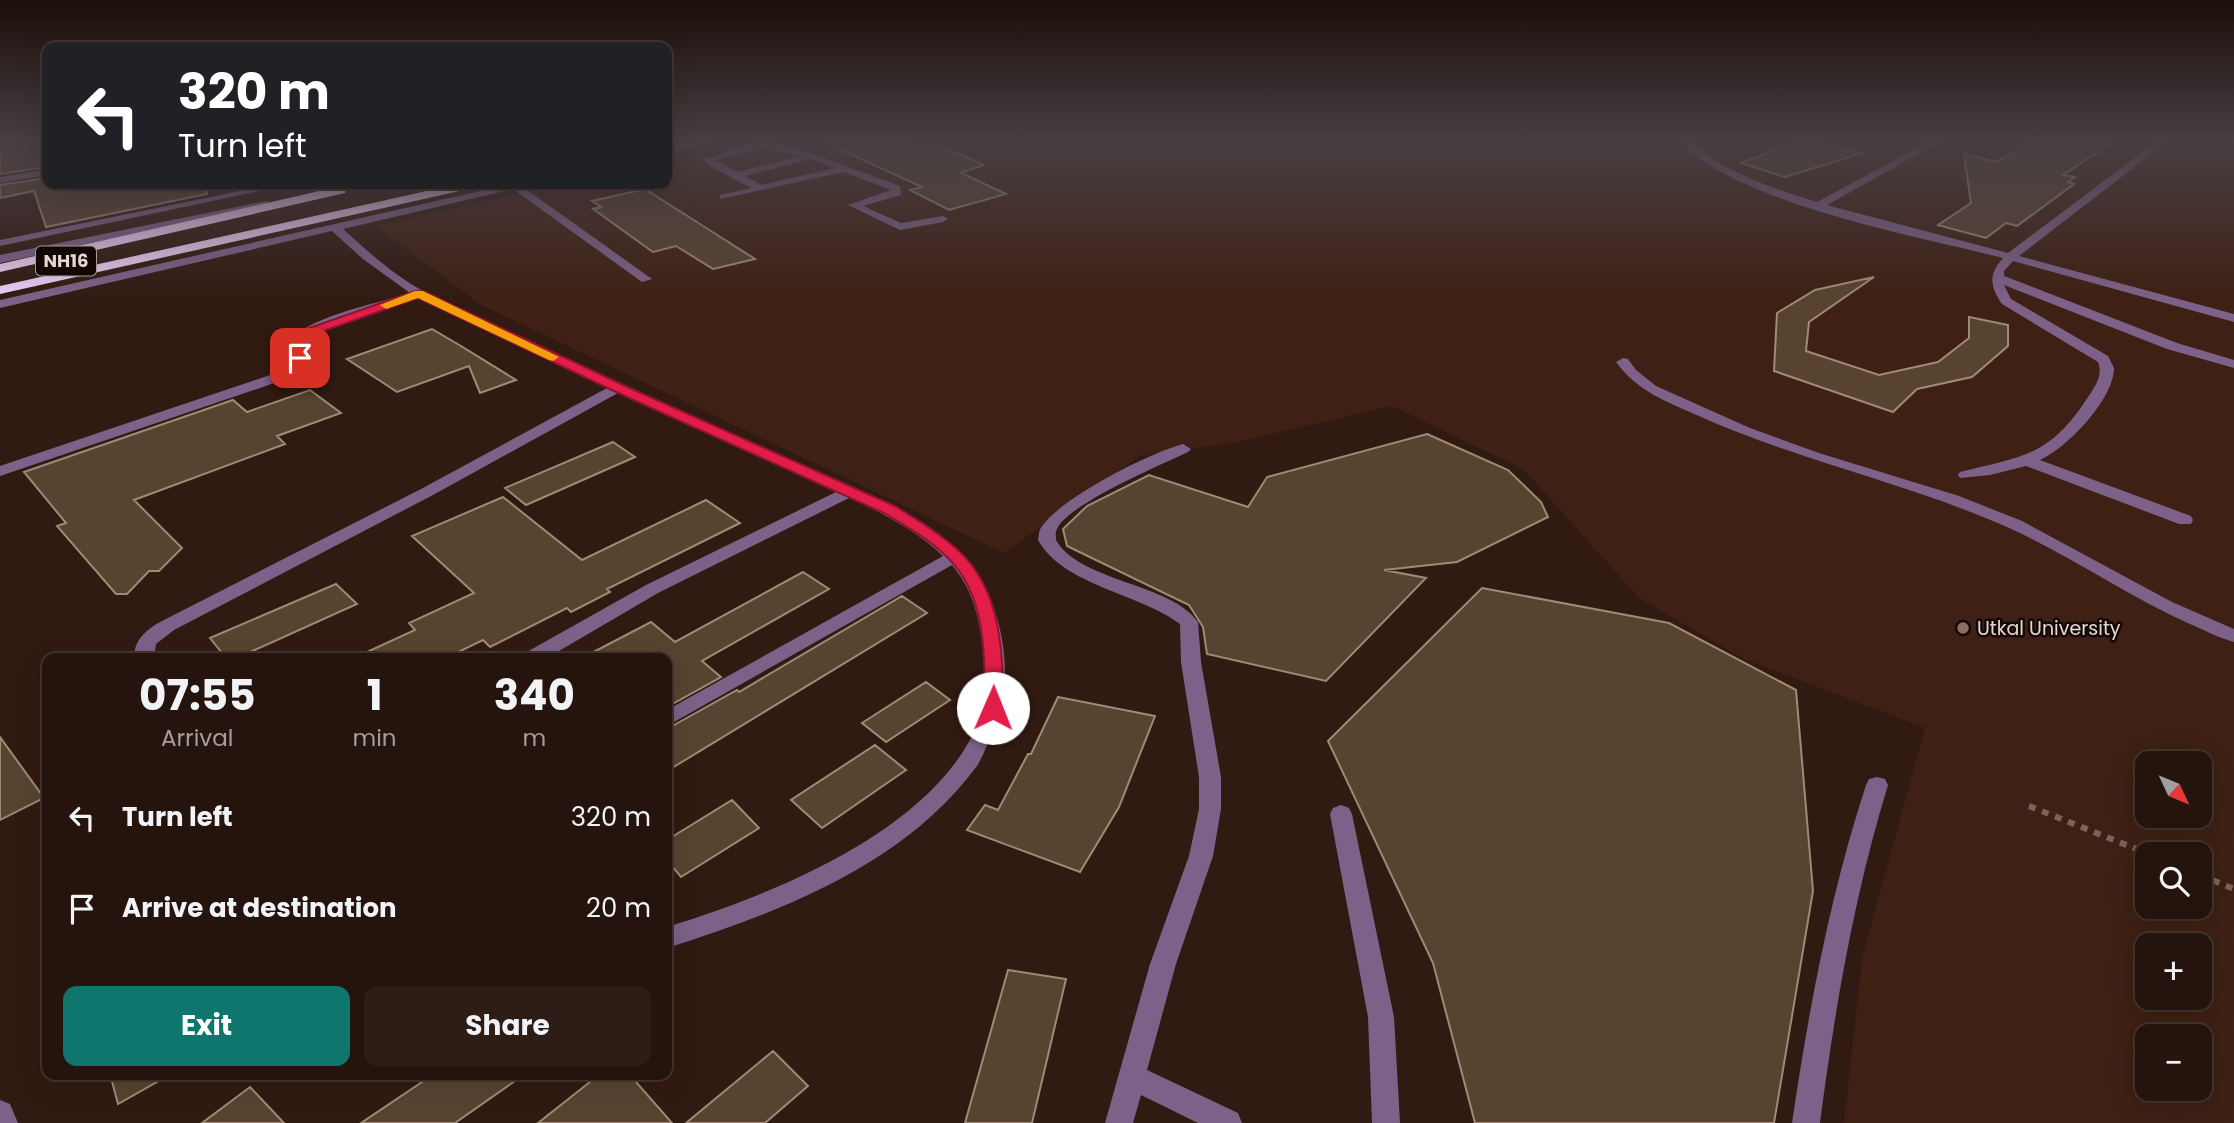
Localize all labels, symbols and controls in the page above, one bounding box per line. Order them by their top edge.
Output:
text: 320 m [178,58,330,126]
icon: left [63,70,154,161]
text: Turn left [178,123,307,168]
road number: NH16 [36,246,96,276]
pin [270,328,330,388]
icon: arrive [281,339,319,377]
place label: Utkal University [1977,615,2121,642]
marker: Utkal University [1955,620,1971,636]
text: 07:55 [139,666,255,725]
text: 1 [367,666,382,725]
text: 340 [494,666,575,725]
position arrow [956,671,1030,745]
text: Arrival [161,722,233,754]
text: min [353,722,397,754]
text: m [522,722,546,754]
north arrow [2135,751,2212,828]
map controls [2135,751,2212,1101]
icon: left [63,799,101,837]
text: Turn left [122,799,233,835]
text: 320 m [571,799,651,835]
button: search [2135,842,2212,919]
icon: arrive [63,890,101,928]
text: Arrive at destination [122,890,397,926]
text: 20 m [586,890,651,926]
button: + [2135,933,2212,1010]
button: Exit [63,986,350,1066]
button: Share [364,986,651,1066]
button: − [2135,1024,2212,1101]

